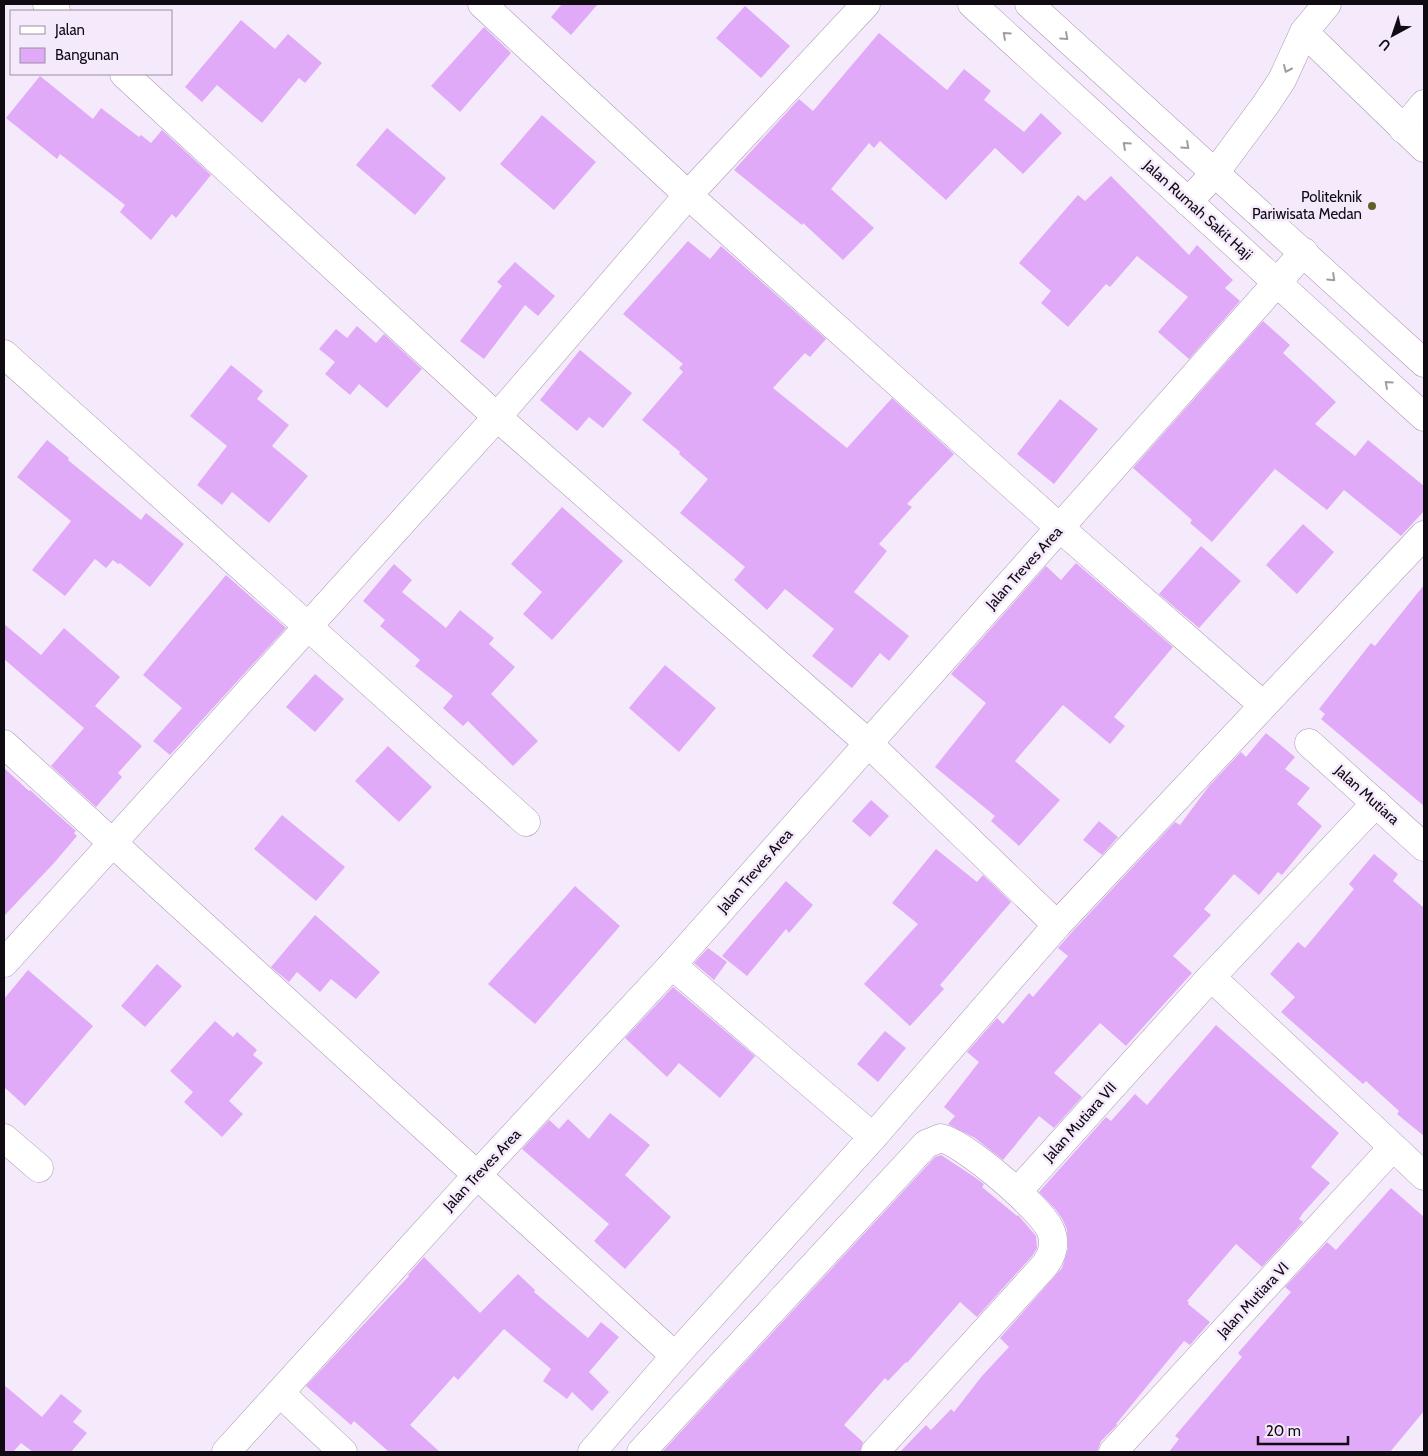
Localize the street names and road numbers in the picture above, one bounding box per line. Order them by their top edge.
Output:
street label: Jalan Rumah Sakit Haji [1139,156,1256,264]
street label: Jalan Treves Area [981,522,1066,614]
street label: Jalan Mutiara [1330,761,1404,829]
street label: Jalan Treves Area [713,825,797,917]
street label: Jalan Mutiara VII [1039,1079,1120,1166]
street label: Jalan Treves Area [439,1125,525,1215]
street label: Jalan Mutiara VI [1213,1258,1293,1342]

